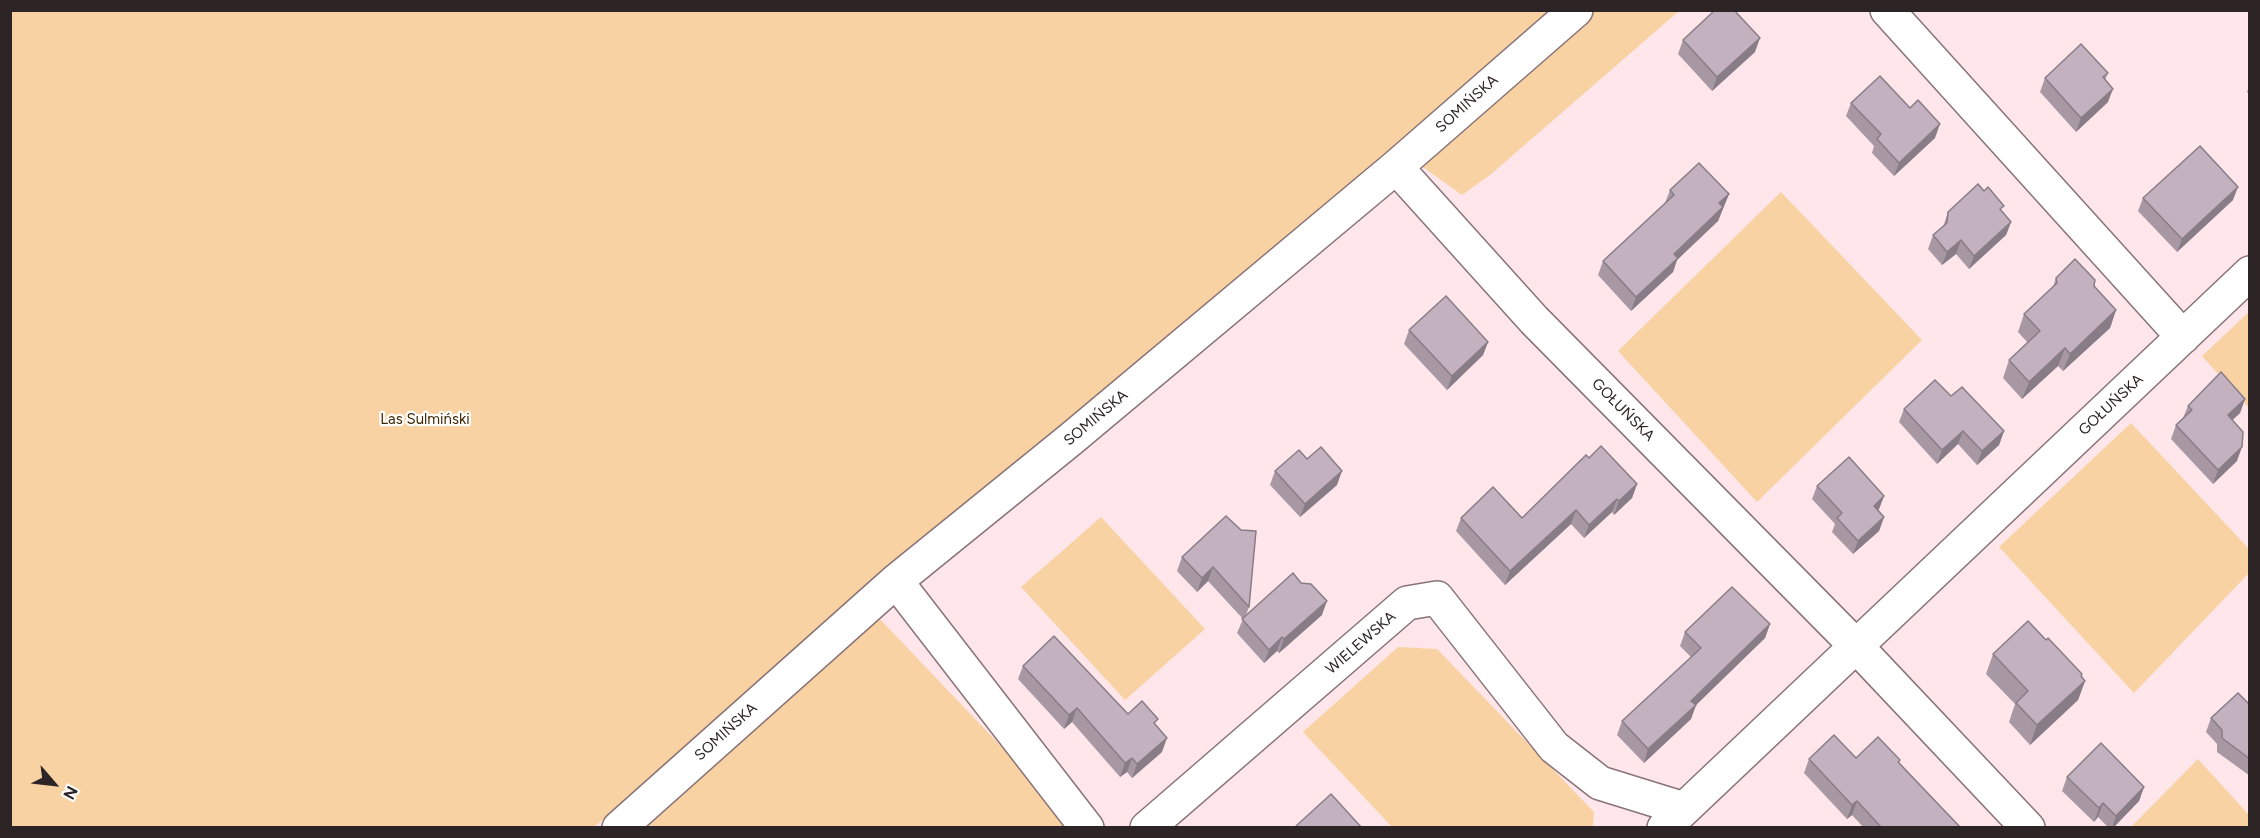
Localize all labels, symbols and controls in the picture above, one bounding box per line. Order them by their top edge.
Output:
street label: SOMIŃSKA [1432,71,1502,137]
street label: GOŁUŃSKA [2075,371,2147,439]
street label: GOŁUŃSKA [1588,375,1658,445]
street label: SOMIŃSKA [1060,386,1132,450]
park label: Las Sulmiński [380,411,470,429]
street label: WIELEWSKA [1322,608,1400,678]
street label: SOMIŃSKA [691,699,761,765]
north arrow [24,754,84,814]
text: N [59,783,82,803]

